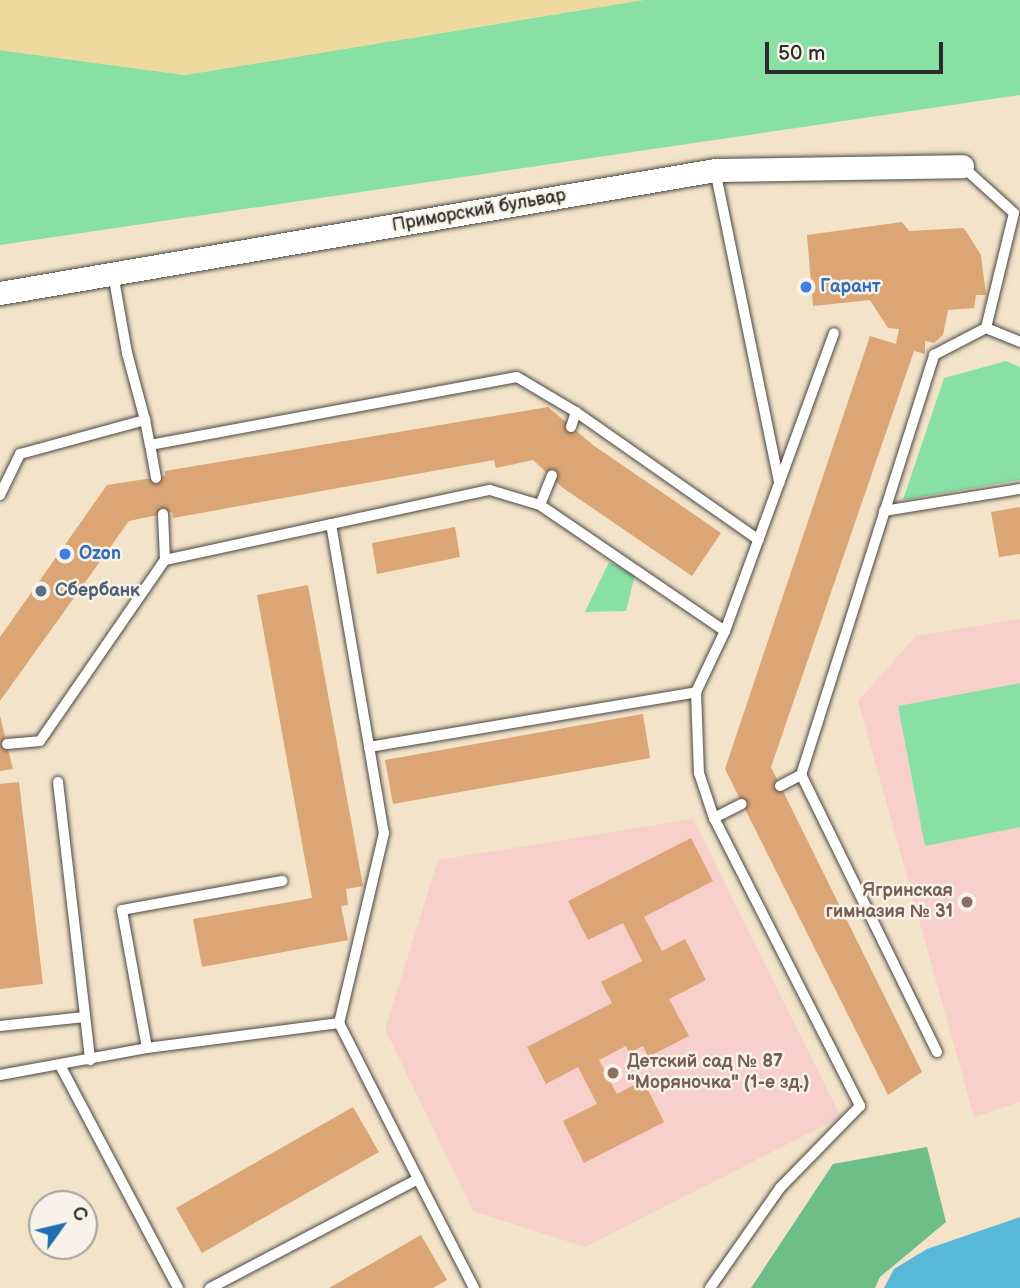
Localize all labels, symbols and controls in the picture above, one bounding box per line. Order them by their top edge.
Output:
scale bar [768,28,946,72]
text: 50 m [778,41,825,66]
street label: Приморский бульвар [390,185,568,237]
place label: Гарант [820,276,881,298]
marker: Гарант [798,279,814,295]
place label: Ozon [79,543,121,565]
marker: Ozon [57,546,73,562]
place label: Сбербанк [55,580,140,602]
marker: Сбербанк [33,583,49,599]
place label: Ягринская гимназия № 31 [826,881,953,924]
marker: Ягринская гимназия № 31 [959,894,975,910]
place label: Детский сад № 87 "Моряночка" (1-е зд.) [627,1052,809,1094]
marker: Детский сад № 87 "Моряночка" (1-е зд.) [605,1065,621,1081]
north arrow [28,1190,98,1260]
text: С [66,1202,92,1226]

